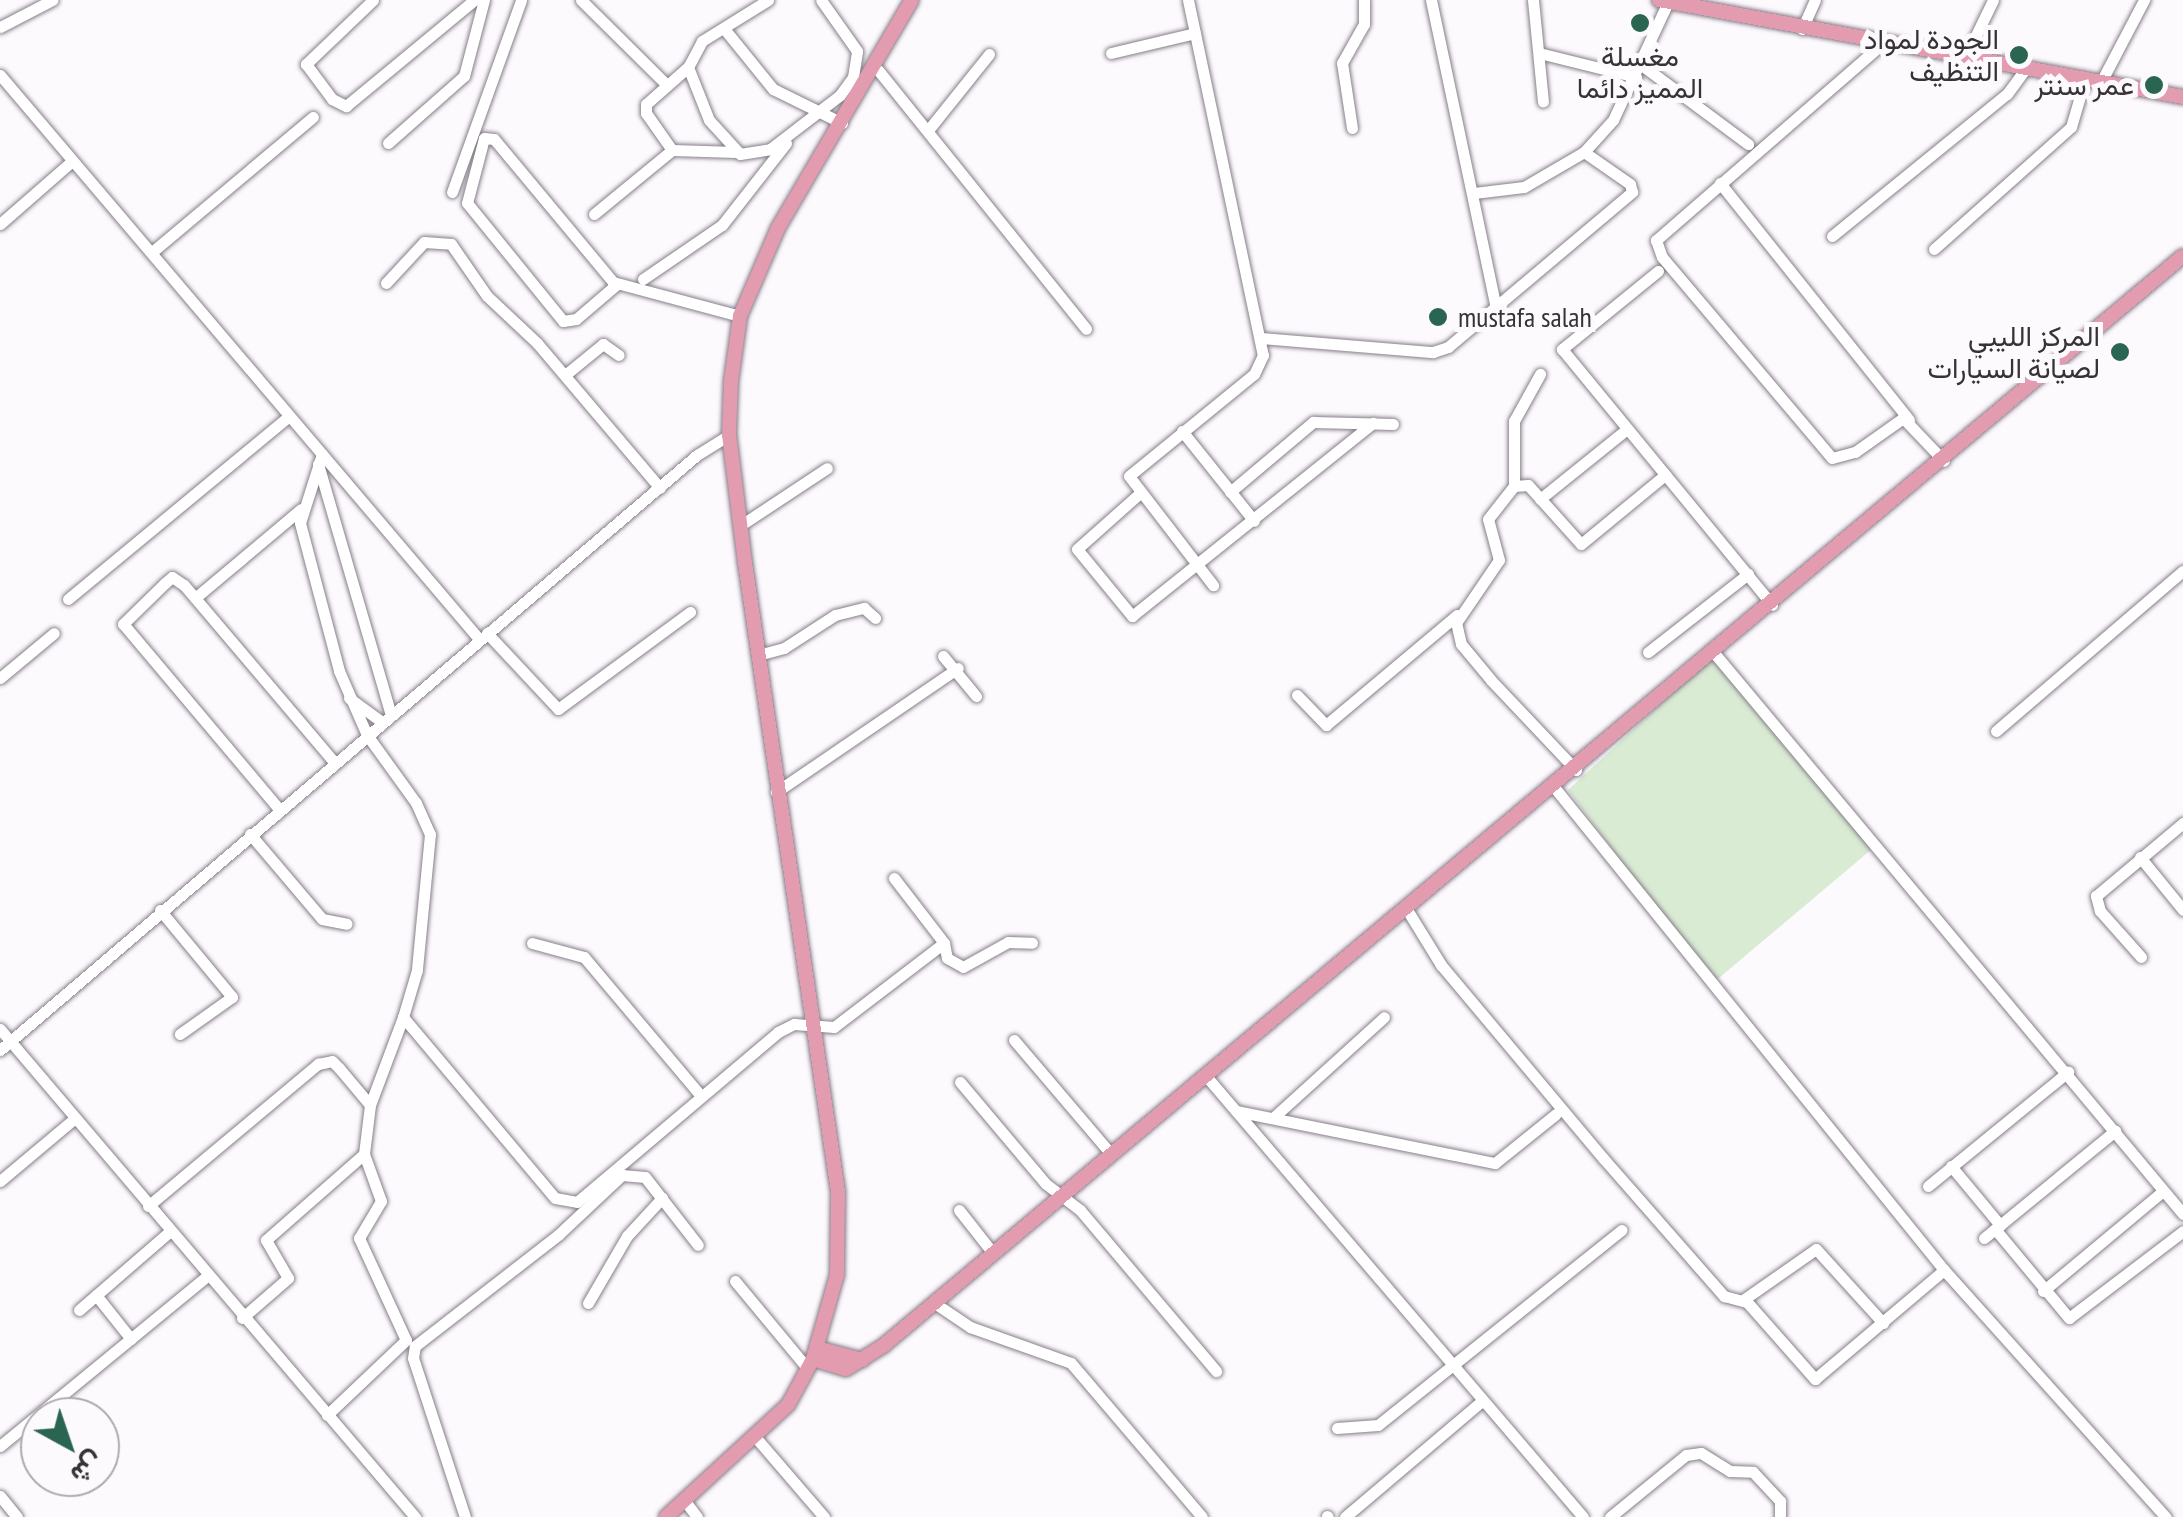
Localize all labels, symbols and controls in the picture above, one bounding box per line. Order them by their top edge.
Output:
marker: مغسلة المميز دائما [1629,12,1651,34]
place label: الجودة لمواد التنظيف [1864,22,1999,88]
place label: مغسلة المميز دائما [1577,39,1703,105]
marker: الجودة لمواد التنظيف [2008,44,2030,66]
place label: عمر سنتر [2034,68,2134,102]
marker: عمر سنتر [2143,74,2165,96]
place label: mustafa salah [1458,300,1592,334]
marker: mustafa salah [1427,306,1449,328]
place label: المركز الليبي لصيانة السيارات [1928,319,2100,385]
marker: المركز الليبي لصيانة السيارات [2109,341,2131,363]
north arrow [20,1397,120,1497]
text: ش [64,1444,113,1494]

